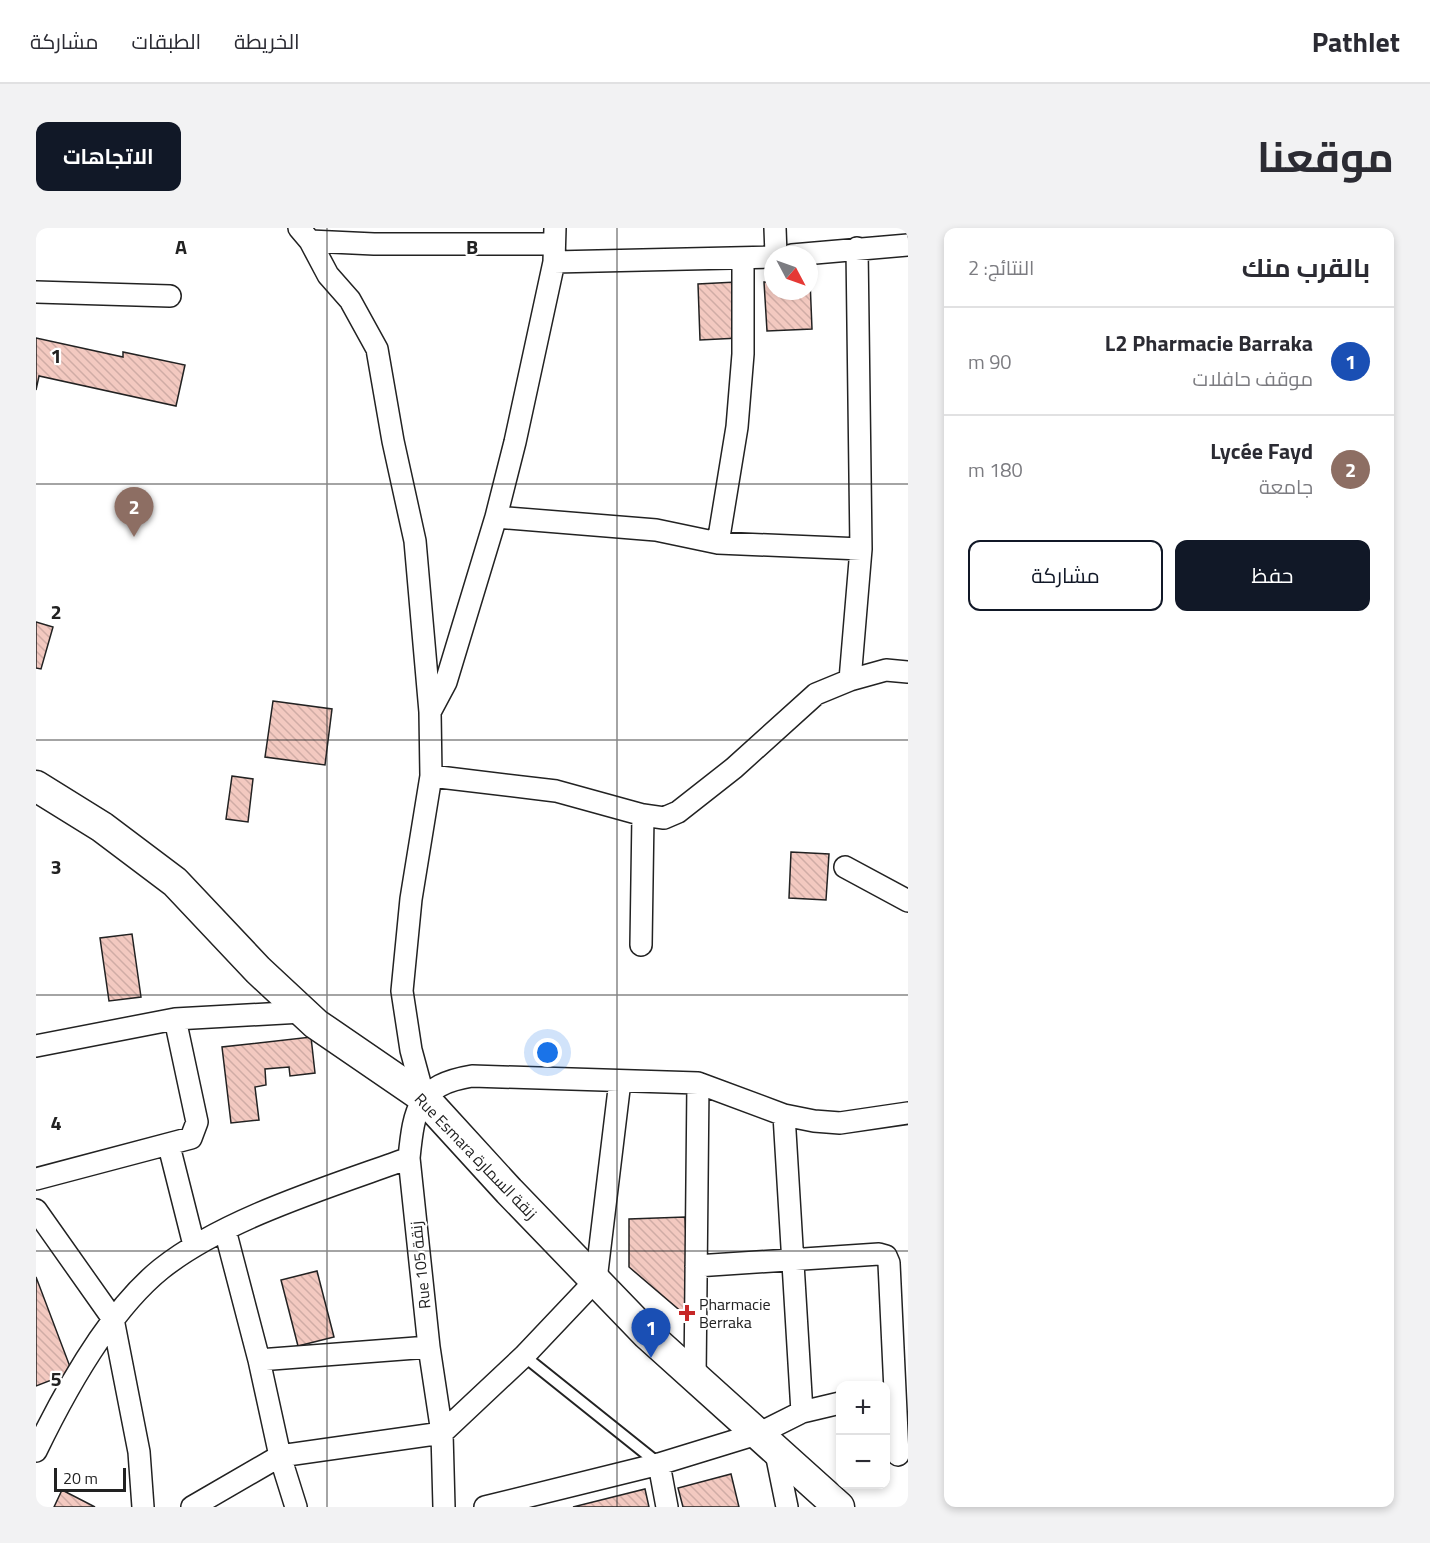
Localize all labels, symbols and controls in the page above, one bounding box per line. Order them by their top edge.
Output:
text: Pathlet [1312,20,1400,63]
text: مشاركة [30,25,99,57]
text: الطبقات [132,25,201,57]
text: الخريطة [234,25,300,57]
button: الاتجاهات [36,122,181,191]
text: موقعنا [1257,124,1394,188]
text: A [175,231,187,262]
text: B [466,231,478,262]
north arrow [764,246,818,300]
text: بالقرب منك [1242,248,1370,287]
text: النتائج: 2 [968,252,1034,283]
text: L2 Pharmacie Barraka [1105,326,1313,360]
text: 1 [50,340,62,371]
text: 90 m [968,346,1012,377]
text: 1 [1345,346,1356,377]
text: موقف حافلات [1193,363,1313,394]
text: Lycée Fayd [1210,434,1313,468]
text: 180 m [968,454,1023,485]
text: 2 [1345,454,1356,485]
text: جامعة [1259,471,1313,502]
pin: 2 [114,488,154,537]
button: مشاركة [968,540,1163,611]
button: حفظ [1175,540,1370,611]
text: 2 [50,596,62,627]
text: 3 [50,851,62,882]
your location [533,1038,562,1067]
street label: Rue Esmara زنقة السمارة [409,1087,543,1225]
text: 4 [50,1107,62,1138]
street label: Rue 105 زنقة [403,1220,437,1310]
place label: Pharmacie Berraka [699,1292,771,1334]
marker: Pharmacie Berraka [680,1306,694,1320]
pin: 1 [632,1308,670,1358]
text: 5 [50,1363,62,1394]
map controls [836,1381,890,1489]
button: + [836,1381,890,1435]
button: − [836,1435,890,1489]
scale bar [54,1465,126,1492]
text: 20 m [63,1466,98,1490]

